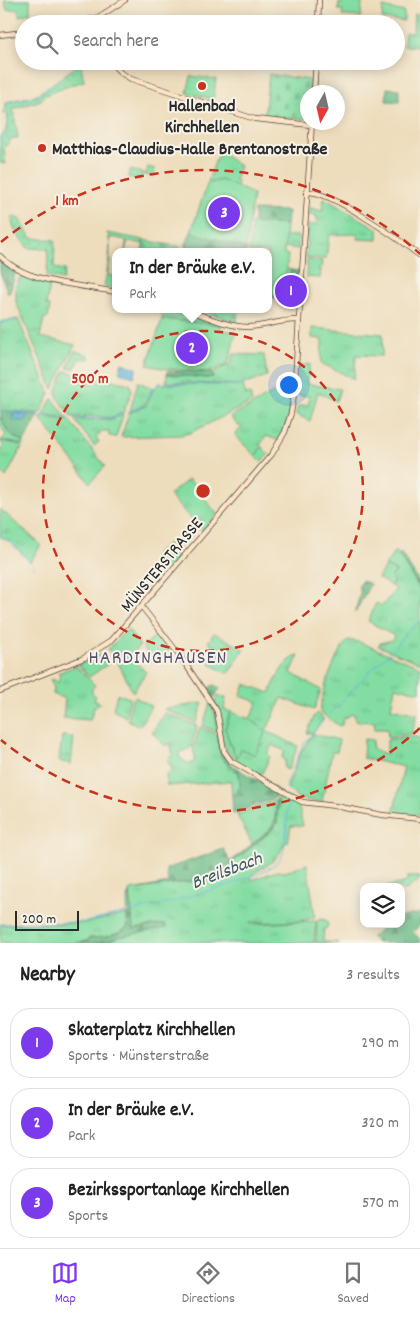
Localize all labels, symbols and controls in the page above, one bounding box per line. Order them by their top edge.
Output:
search box [15,15,405,70]
icon: search [33,29,61,57]
text: Search here [73,29,159,56]
marker: Hallenbad Kirchhellen [196,80,208,92]
north arrow [300,85,345,130]
place label: Hallenbad Kirchhellen [165,95,239,141]
place label: Matthias-Claudius-Halle Brentanostraße [52,138,328,163]
marker: Matthias-Claudius-Halle Brentanostraße [36,142,48,154]
text: 1 km [55,191,79,213]
pin: 3 [208,194,240,232]
popup [112,248,272,313]
text: In der Bräuke e.V. [129,256,255,283]
pin: 1 [275,272,307,310]
text: Park [129,283,156,306]
pin: 2 [176,329,208,367]
text: 500 m [71,369,109,391]
your location [276,372,302,398]
centre of rings [194,482,212,500]
street label: MÜNSTERSTRASSE [116,513,210,619]
district label: HARDINGHAUSEN [89,645,227,673]
water label: Breilsbach [188,846,268,898]
map controls [360,883,405,928]
button: layers [360,883,405,928]
scale bar [15,908,79,931]
text: 200 m [22,910,56,930]
text: Nearby [20,961,75,991]
text: 3 results [346,964,400,987]
text: Skaterplatz Kirchhellen [68,1018,235,1045]
text: 1 [35,1032,39,1055]
text: 290 m [361,1032,399,1055]
text: Sports · Münsterstraße [68,1045,209,1068]
text: In der Bräuke e.V. [68,1098,194,1125]
text: 2 [34,1112,41,1135]
text: 320 m [362,1112,399,1135]
text: Park [68,1125,95,1148]
text: Bezirkssportanlage Kirchhellen [68,1178,289,1205]
text: 3 [33,1192,41,1215]
text: 570 m [362,1192,399,1215]
text: Sports [68,1205,108,1228]
tab: Map [51,1259,79,1309]
tab: Directions [182,1259,235,1309]
tab: Saved [337,1259,369,1309]

